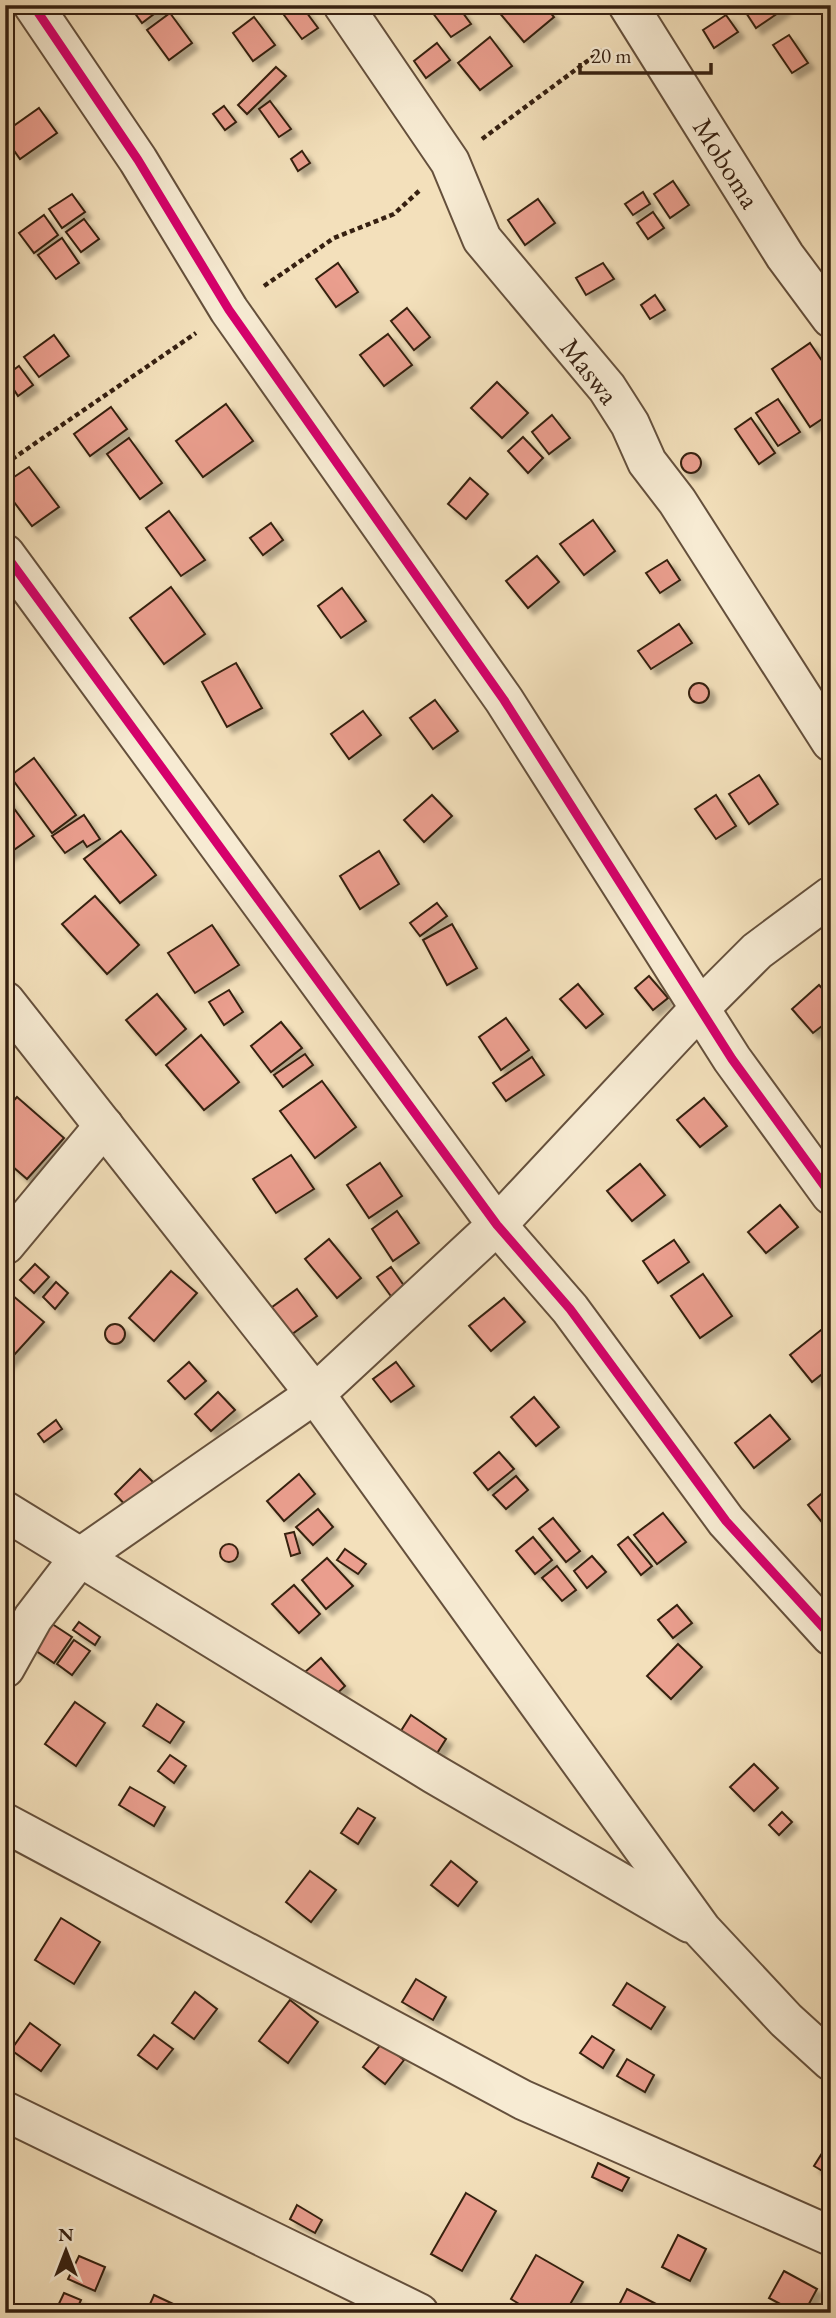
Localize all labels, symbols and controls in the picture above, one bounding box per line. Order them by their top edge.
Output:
scale bar [580,32,712,76]
text: 20 m [591,42,632,69]
street label: Moboma [685,111,769,216]
street label: Maswa [553,330,628,412]
north arrow [32,2216,102,2286]
text: N [58,2222,74,2247]

